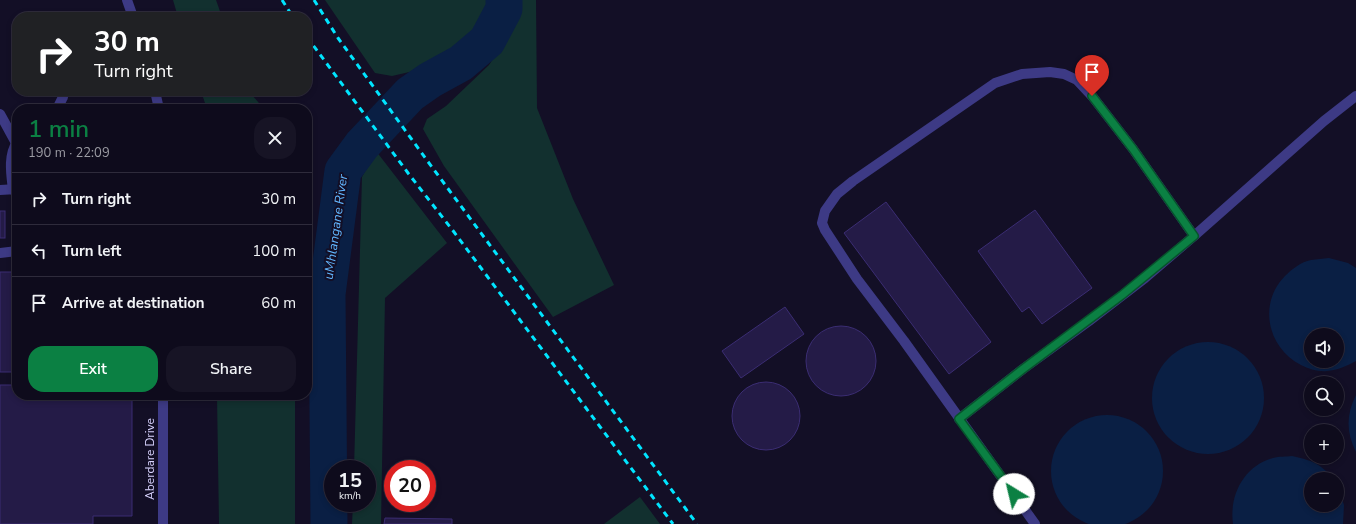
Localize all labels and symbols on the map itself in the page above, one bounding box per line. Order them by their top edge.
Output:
pin [1075,55,1109,96]
water label: uMhlangane River [320,173,352,281]
street label: Aberdare Drive [142,418,158,500]
speed limit sign: 20 [384,460,436,512]
position arrow [993,473,1035,515]

